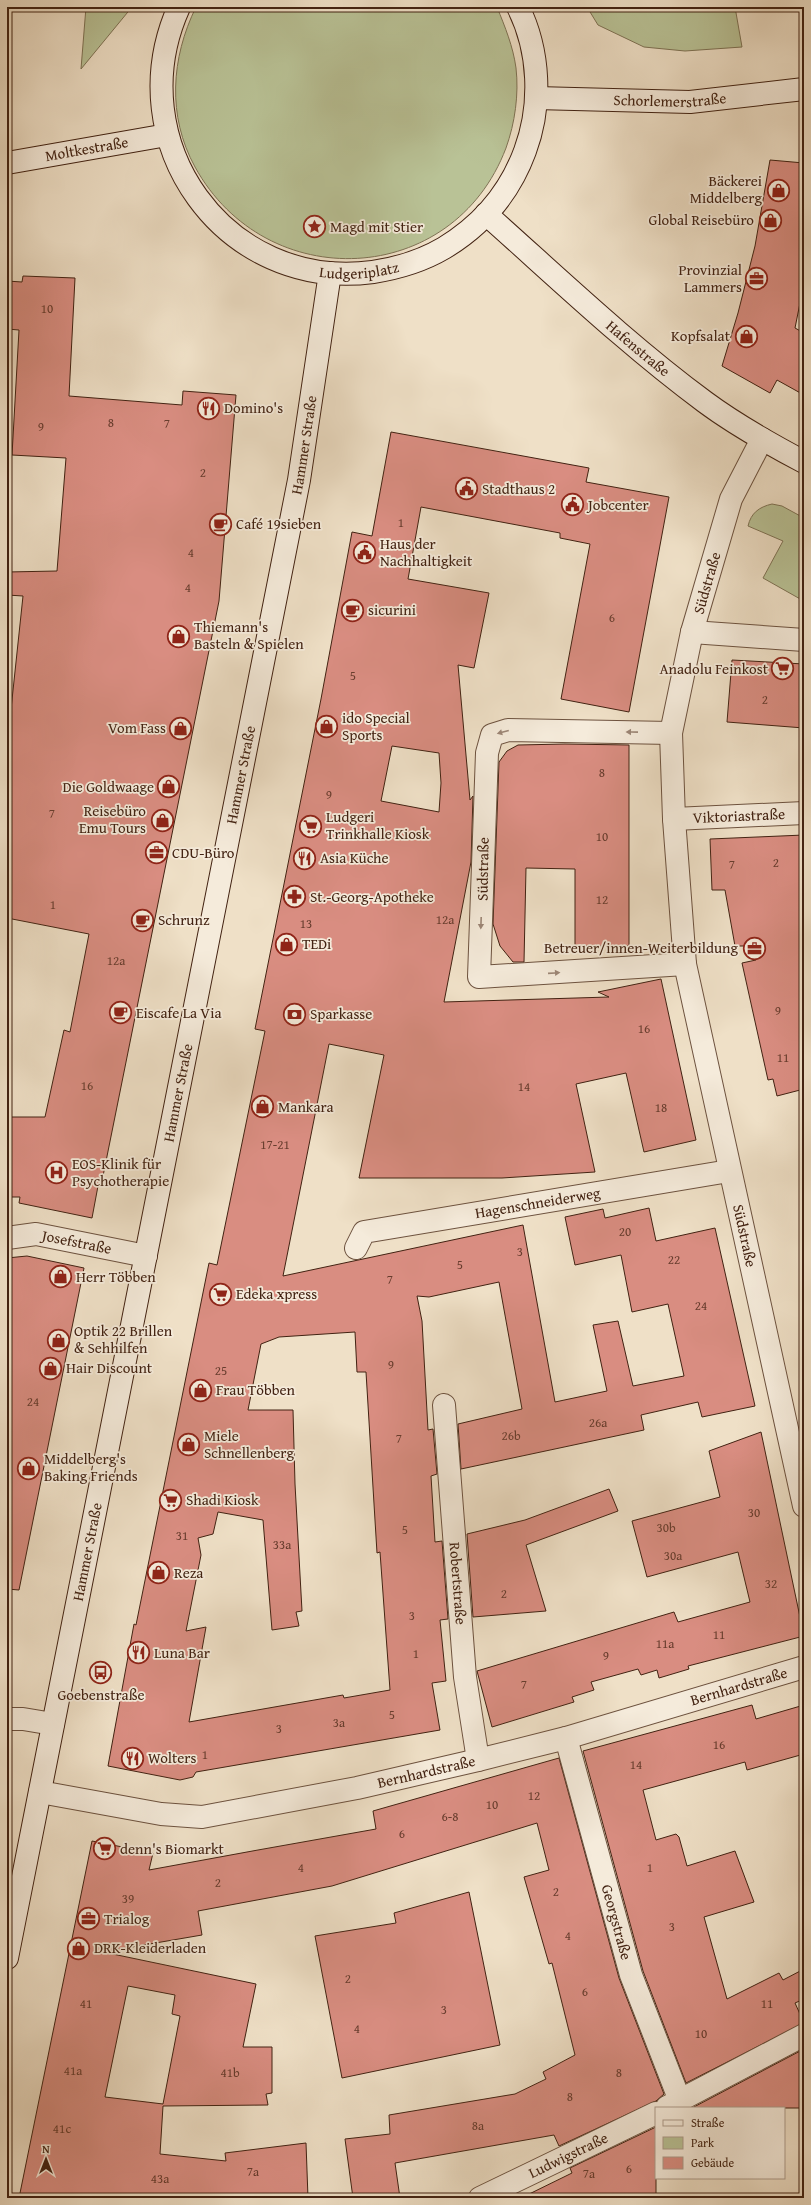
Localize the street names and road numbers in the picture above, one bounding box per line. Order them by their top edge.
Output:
street label: Schorlemerstraße [613,87,727,112]
street label: Moltkestraße [43,131,130,166]
street label: Ludgeriplatz [318,256,401,284]
street label: Hafenstraße [602,315,675,381]
street label: Hammer Straße [285,394,322,496]
street label: Südstraße [688,549,725,616]
street label: Hammer Straße [220,724,260,826]
street label: Viktoriastraße [692,803,786,828]
street label: Südstraße [471,837,494,901]
street label: Hammer Straße [157,1042,197,1144]
street label: Hagenschneiderweg [473,1182,602,1223]
street label: Südstraße [728,1202,762,1269]
street label: Josefstraße [38,1224,114,1259]
street label: Hammer Straße [67,1501,107,1603]
street label: Robertstraße [445,1541,472,1626]
street label: Bernhardstraße [688,1662,790,1710]
street label: Bernhardstraße [375,1750,477,1793]
street label: Georgstraße [597,1882,637,1962]
street label: Ludwigstraße [525,2127,611,2183]

